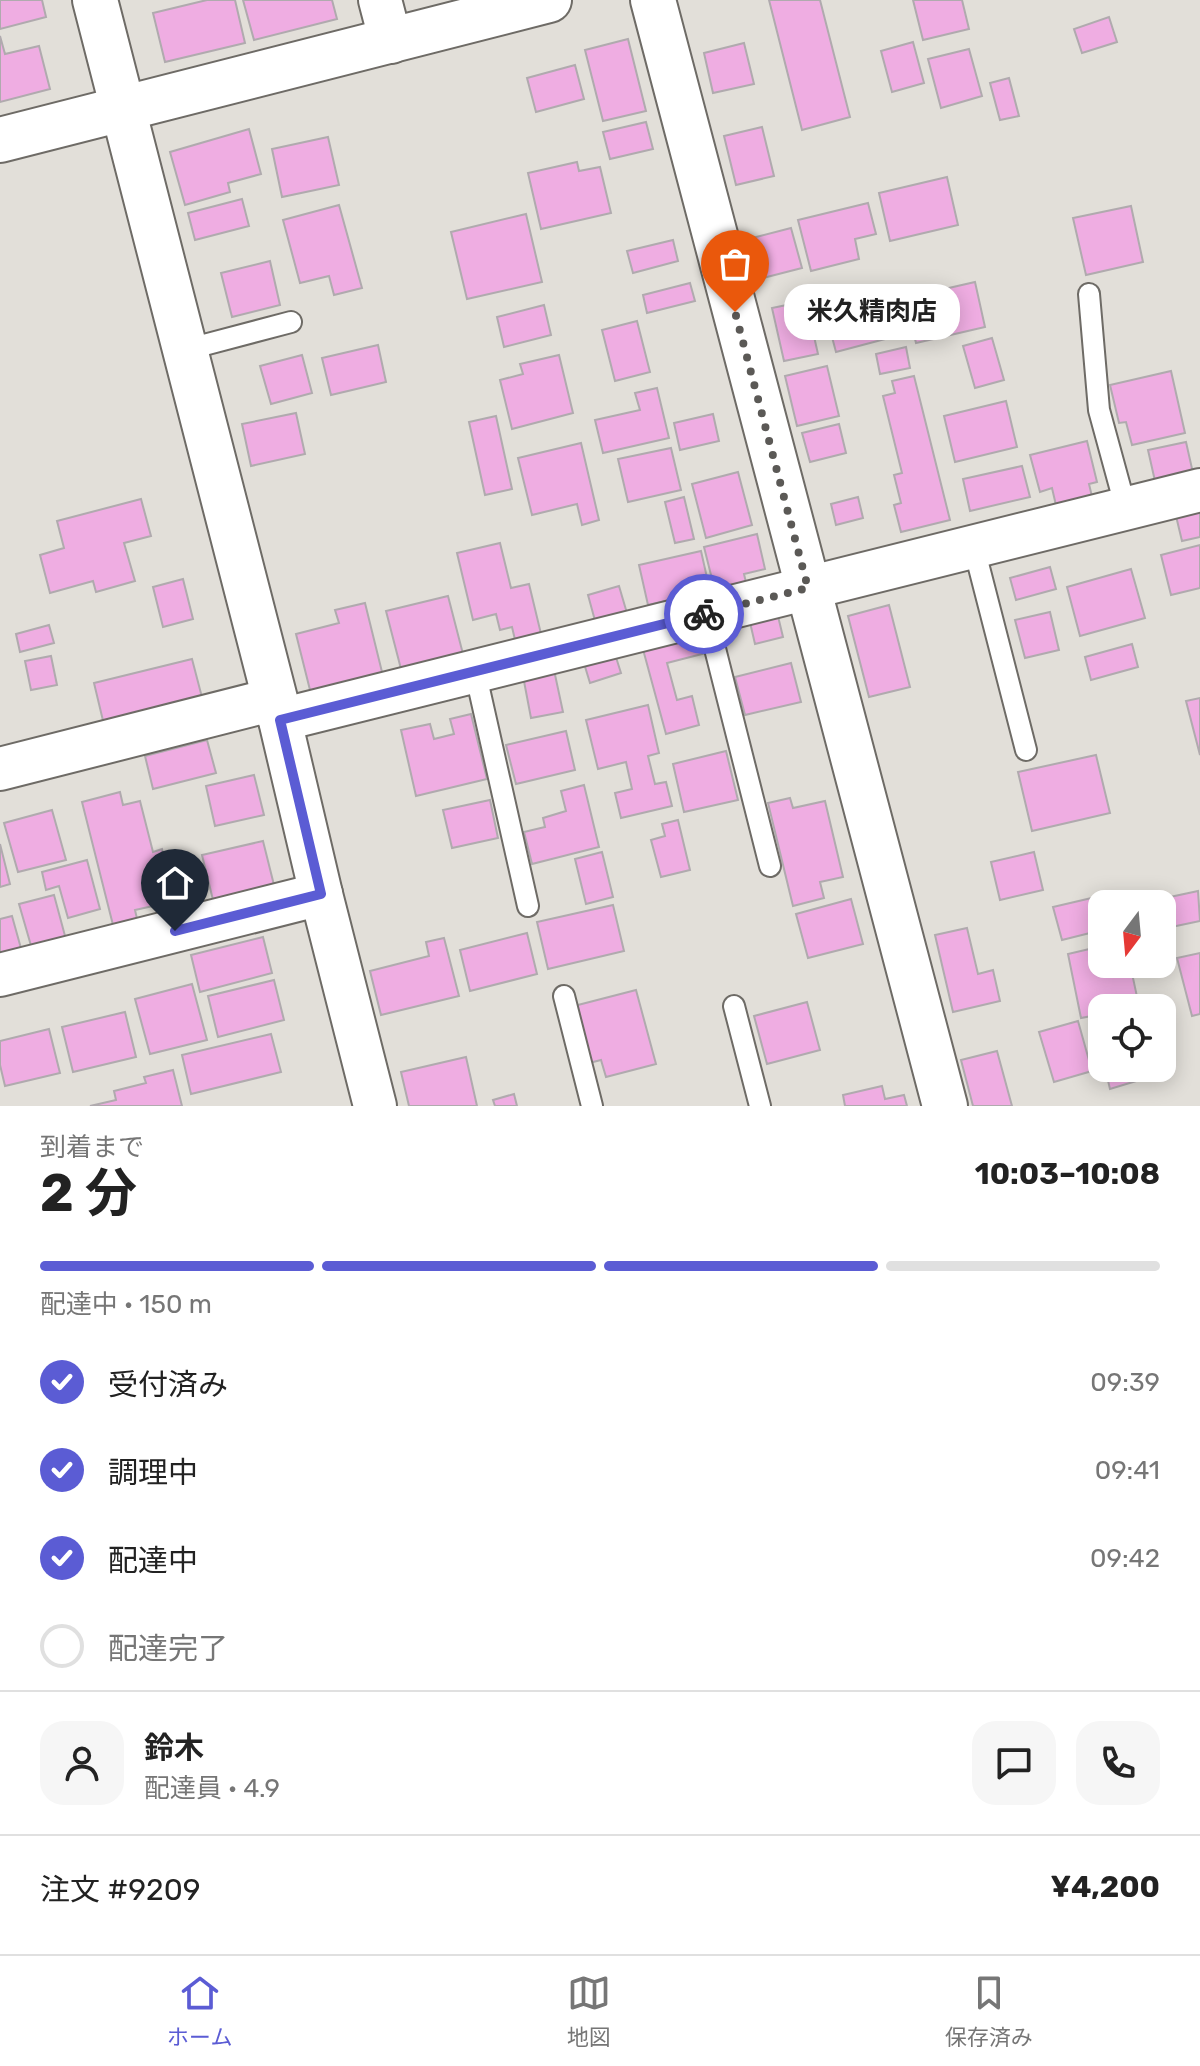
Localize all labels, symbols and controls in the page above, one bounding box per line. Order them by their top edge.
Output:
pin [701,230,769,312]
icon: bag [713,242,757,286]
callout: 米久精肉店 [783,284,959,340]
text: 米久精肉店 [807,296,937,327]
courier [664,574,744,654]
icon: bike [682,592,726,636]
pin [141,849,209,931]
icon: home [153,861,197,905]
north arrow [1088,890,1176,978]
map controls [1088,890,1176,1082]
button: locate [1088,994,1176,1082]
text: 到着まで [40,1132,144,1163]
text: 10:03–10:08 [975,1156,1160,1192]
text: 2 分 [40,1162,137,1224]
text: 配達中 · 150 m [40,1289,212,1320]
icon: check [40,1360,84,1404]
text: 受付済み [108,1367,228,1403]
text: 09:39 [1090,1367,1160,1398]
icon: check [40,1448,84,1492]
text: 調理中 [108,1455,198,1491]
text: 09:41 [1095,1455,1160,1486]
icon: check [40,1536,84,1580]
text: 配達中 [108,1543,198,1579]
text: 09:42 [1090,1543,1160,1574]
text: 配達完了 [108,1631,228,1667]
button: person [40,1721,124,1805]
button: chat [972,1721,1056,1805]
button: phone [1076,1721,1160,1805]
text: 鈴木 [144,1730,204,1766]
text: 配達員 · 4.9 [144,1773,280,1804]
text: ¥4,200 [1050,1869,1160,1905]
text: 注文 #9209 [40,1872,201,1908]
tab: ホーム [167,1971,232,2051]
tab: 地図 [567,1971,611,2051]
tab: 保存済み [945,1971,1033,2051]

